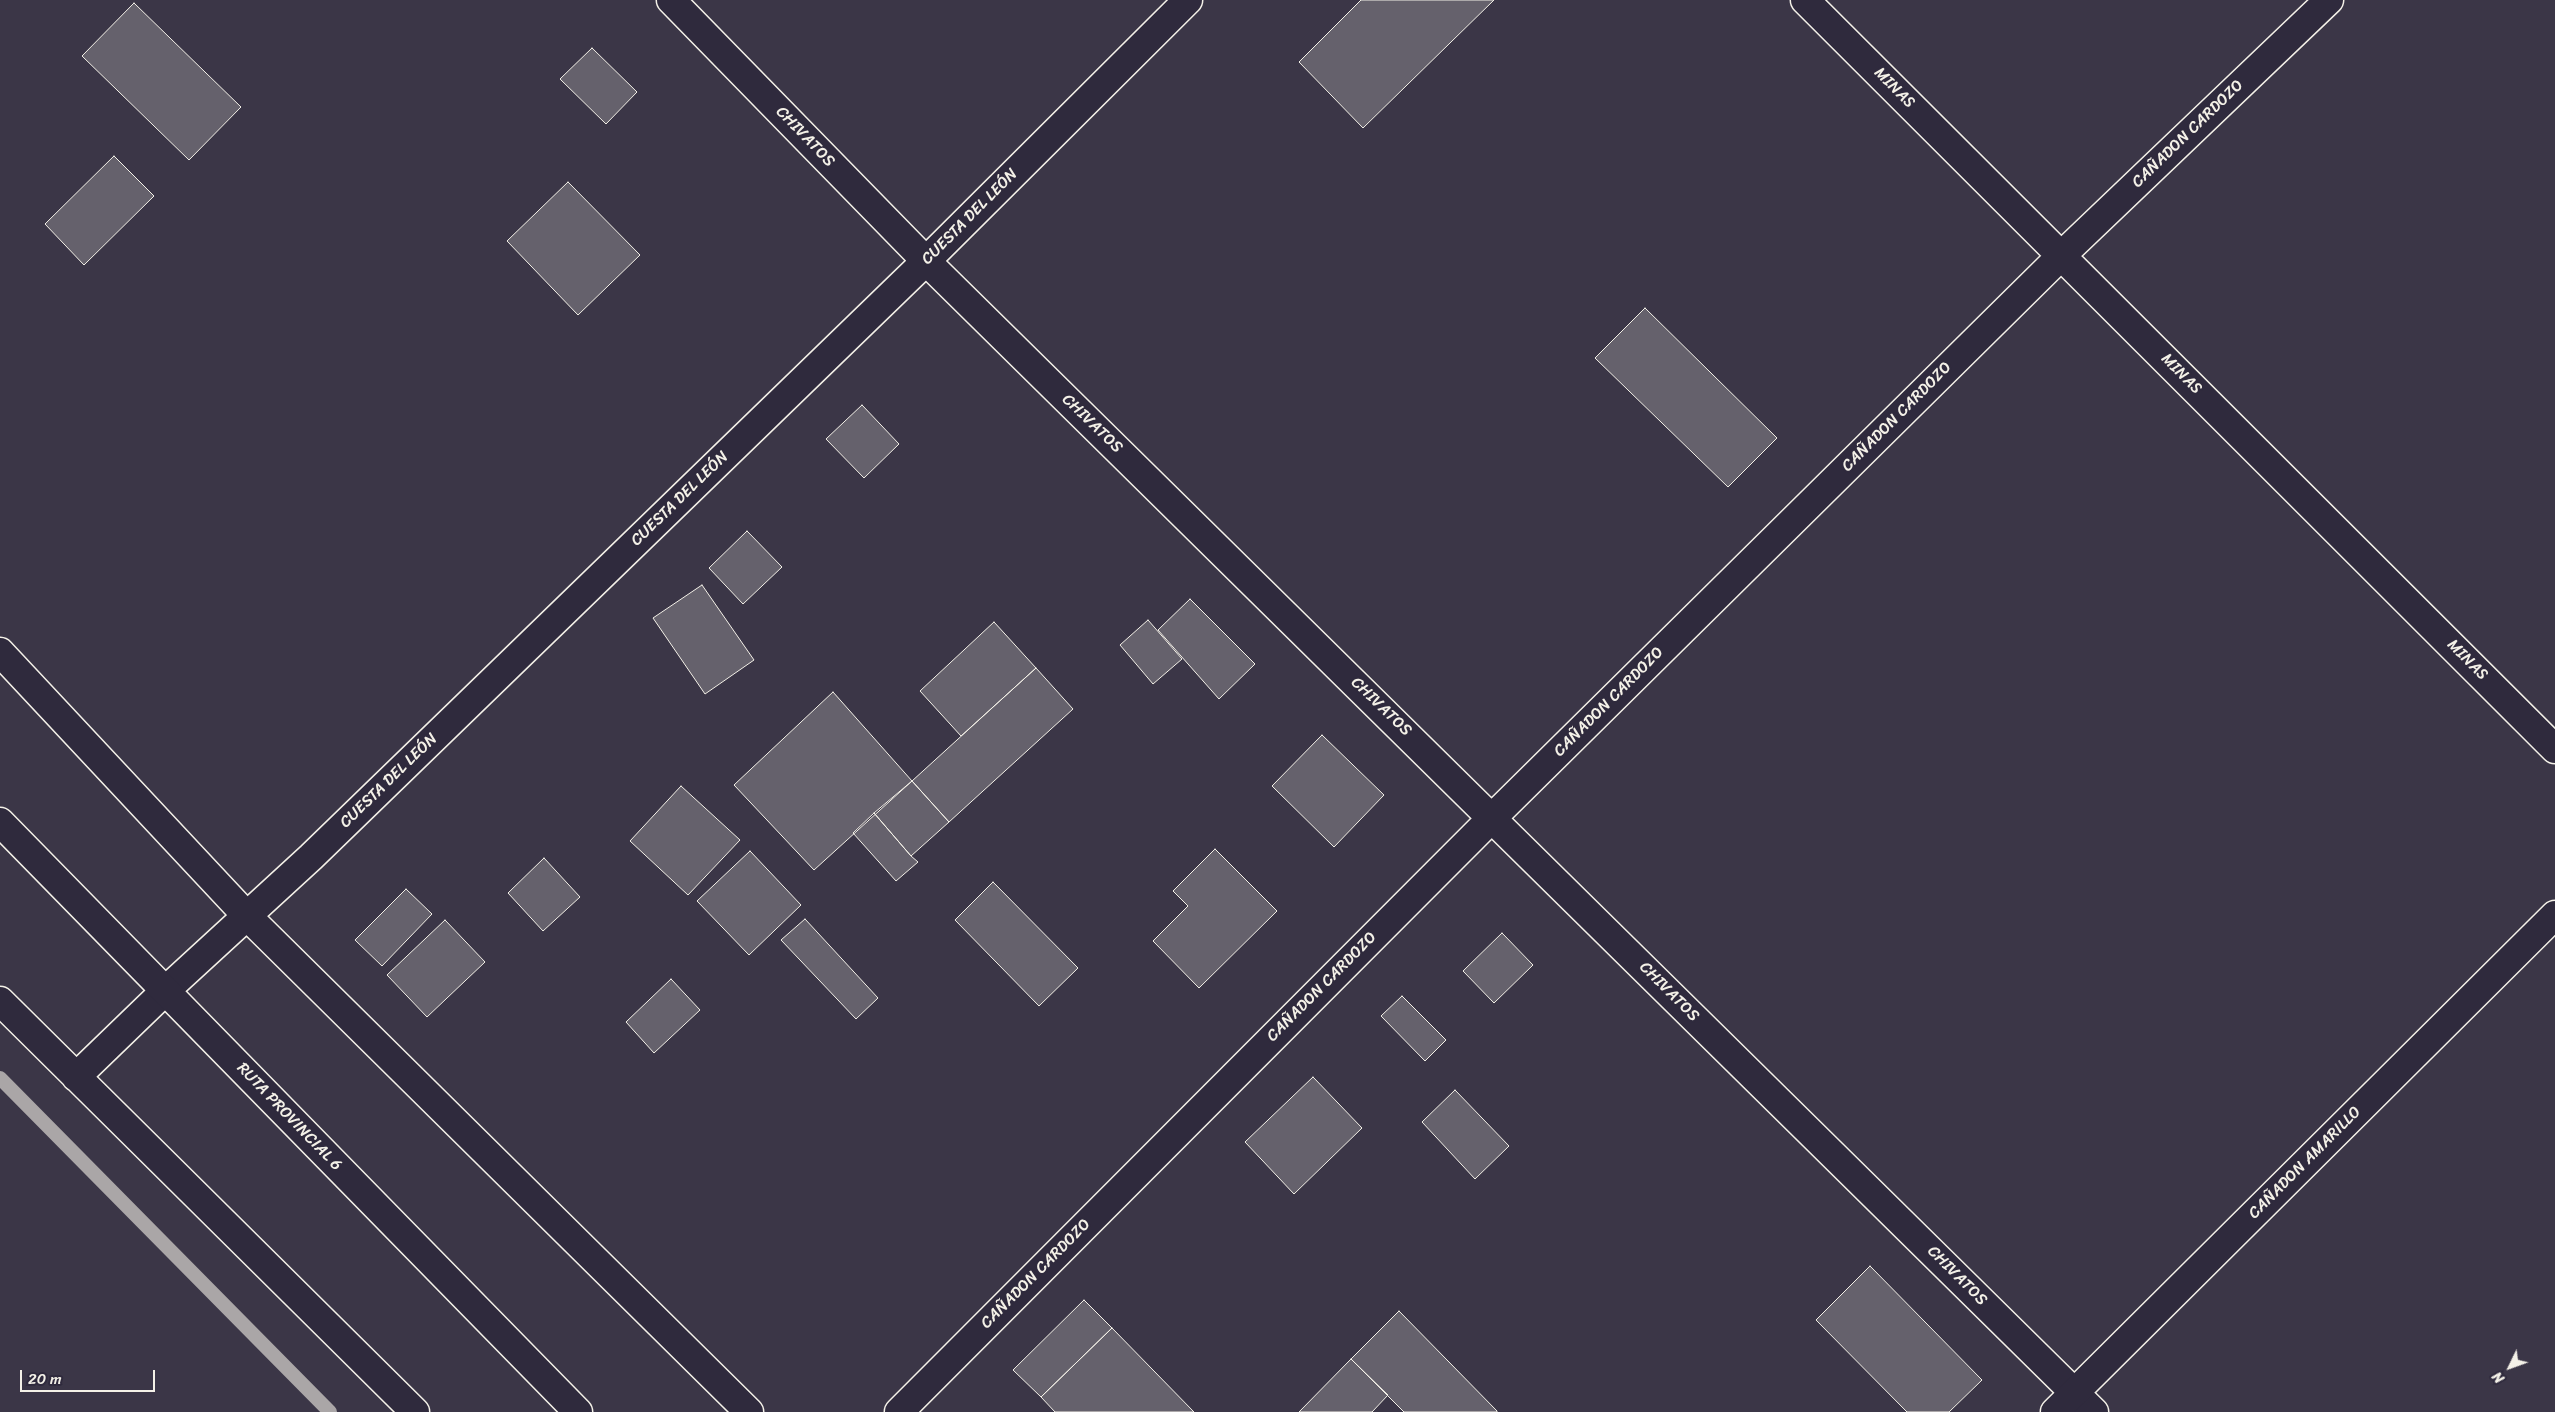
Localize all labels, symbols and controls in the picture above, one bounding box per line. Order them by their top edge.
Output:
street label: MINAS [1870,64,1918,112]
street label: CAÑADON CARDOZO [2128,76,2248,192]
street label: CHIVATOS [771,103,839,171]
street label: CUESTA DEL LEÓN [918,165,1022,269]
street label: MINAS [2157,350,2205,398]
street label: CAÑADON CARDOZO [1838,358,1956,476]
street label: CHIVATOS [1058,390,1126,458]
street label: CUESTA DEL LEÓN [627,448,733,550]
street label: MINAS [2443,636,2491,684]
street label: CAÑADON CARDOZO [1550,643,1668,761]
street label: CHIVATOS [1347,673,1415,741]
street label: CUESTA DEL LEÓN [336,730,442,832]
street label: CAÑADON CARDOZO [1263,928,1381,1046]
street label: CHIVATOS [1635,958,1703,1026]
street label: RUTA PROVINCIAL 6 [232,1059,346,1175]
street label: CAÑADON AMARILLO [2245,1103,2365,1223]
street label: CAÑADON CARDOZO [977,1215,1095,1333]
street label: CHIVATOS [1923,1242,1991,1310]
north arrow [2485,1342,2535,1392]
scale bar [22,1360,158,1392]
text: N [2486,1365,2511,1389]
text: 20 m [28,1366,62,1392]

